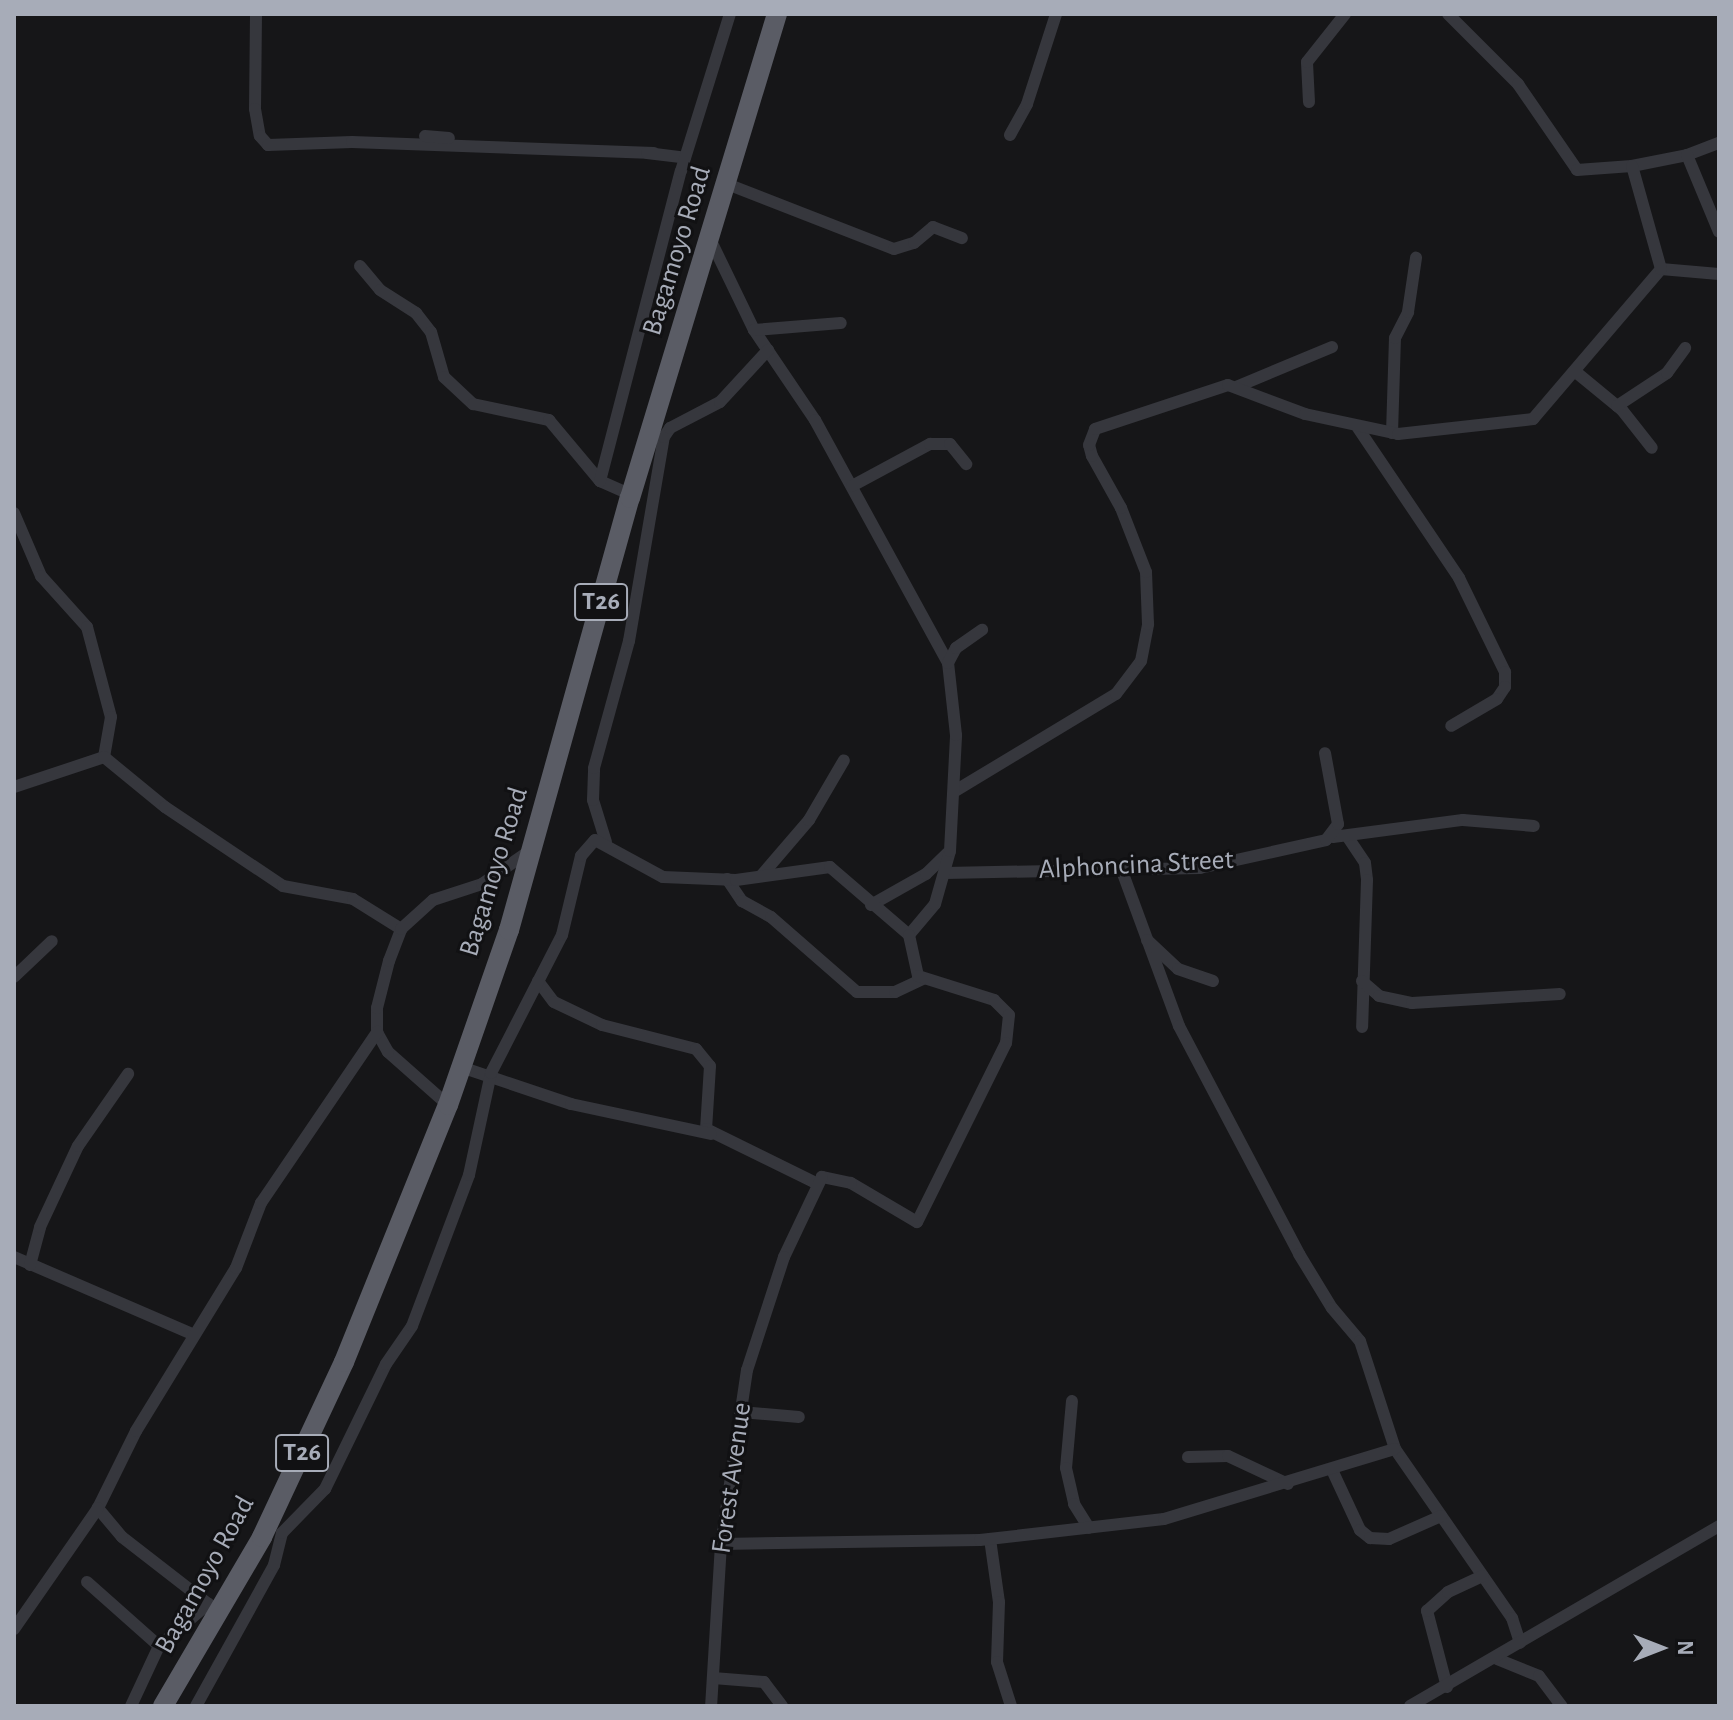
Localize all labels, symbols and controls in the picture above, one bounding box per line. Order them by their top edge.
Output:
street label: Bagamoyo Road [635,162,719,340]
road number: T26 [573,580,629,624]
street label: Bagamoyo Road [452,783,536,961]
street label: Alphoncina Street [1038,843,1234,887]
street label: Forest Avenue [705,1400,759,1556]
road number: T26 [274,1431,330,1475]
street label: Bagamoyo Road [148,1490,262,1660]
north arrow [1621,1608,1701,1688]
text: N [1674,1640,1696,1656]

